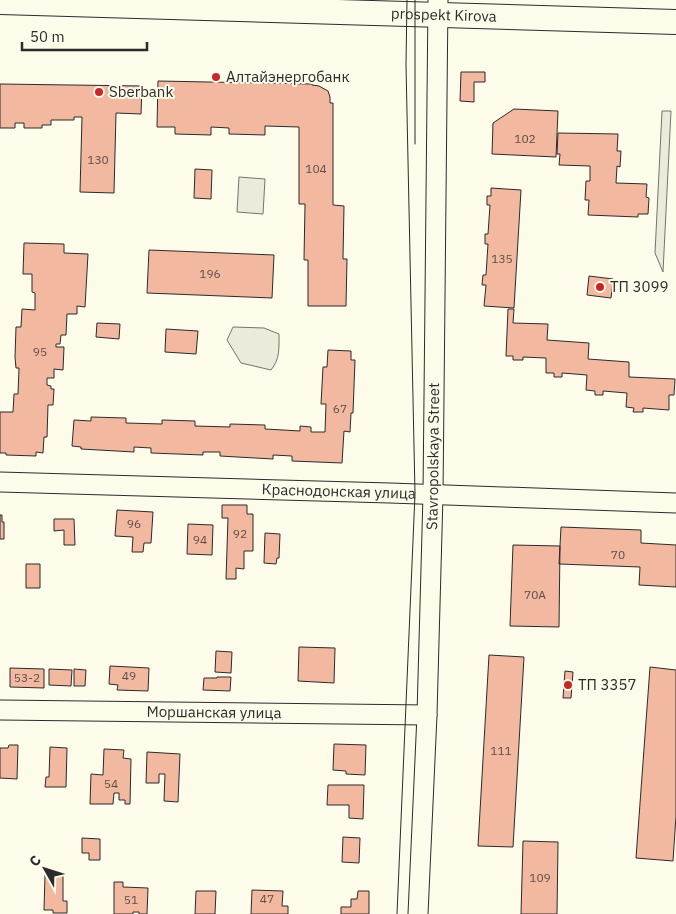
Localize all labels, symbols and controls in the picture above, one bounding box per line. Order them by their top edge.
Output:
street label: prospekt Kirova [391,4,497,26]
scale bar [22,20,148,52]
text: 50 m [30,27,65,46]
place label: Алтайэнергобанк [226,67,350,86]
marker: Алтайэнергобанк [210,71,222,83]
place label: Sberbank [109,82,173,101]
marker: Sberbank [93,86,105,98]
house number: 102 [514,131,536,146]
house number: 130 [87,152,109,167]
house number: 104 [305,161,327,176]
house number: 135 [491,251,513,266]
house number: 196 [199,266,221,281]
place label: ТП 3099 [610,277,669,296]
marker: ТП 3099 [594,281,606,293]
house number: 95 [33,344,47,359]
street label: Stavropolskaya Street [422,382,443,530]
house number: 67 [333,401,347,416]
street label: Краснодонская улица [261,479,416,503]
house number: 96 [127,516,141,531]
house number: 92 [233,526,247,541]
house number: 94 [193,532,207,547]
house number: 70 [611,547,625,562]
house number: 70А [524,587,546,602]
house number: 49 [122,668,136,683]
house number: 53-2 [14,670,40,685]
place label: ТП 3357 [578,675,637,694]
marker: ТП 3357 [562,679,574,691]
street label: Моршанская улица [146,702,282,722]
house number: 111 [490,743,512,758]
house number: 54 [104,776,118,791]
north arrow [20,844,70,894]
text: С [25,852,45,870]
house number: 109 [529,870,551,885]
house number: 47 [260,891,274,906]
house number: 51 [124,892,138,907]

